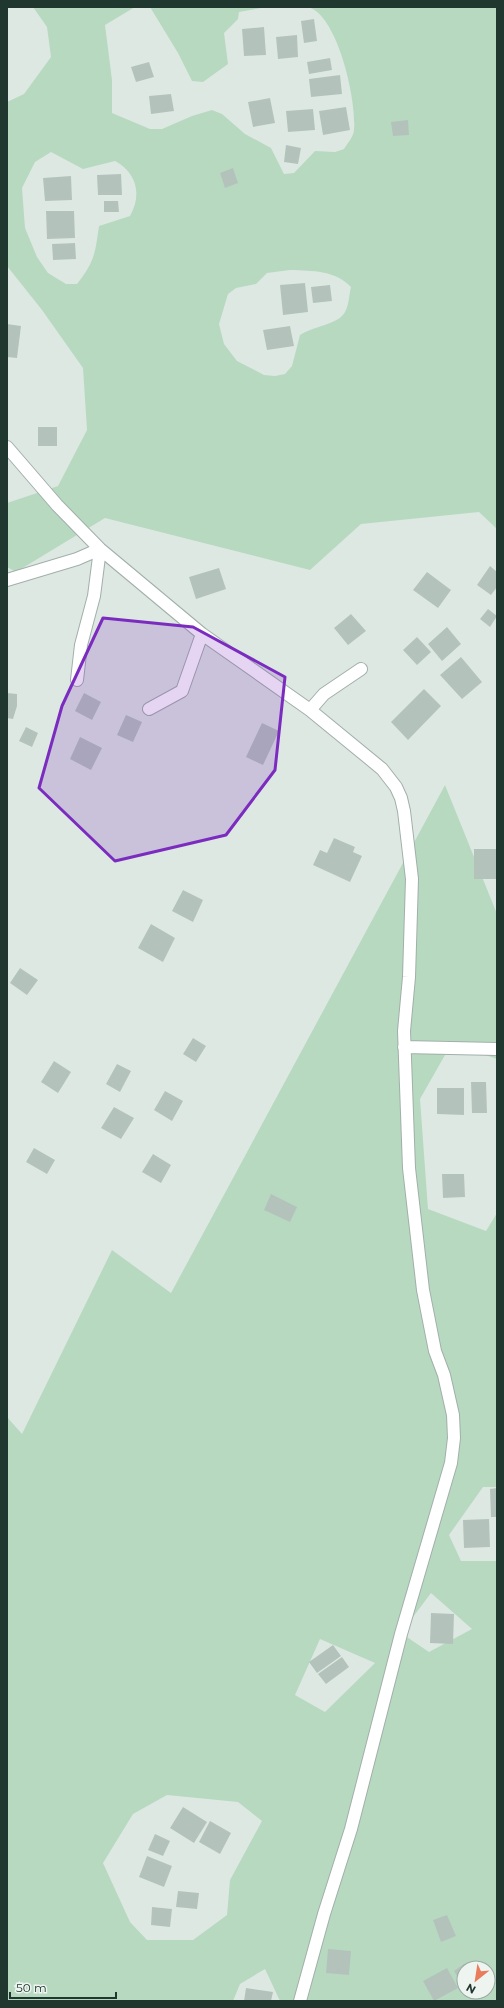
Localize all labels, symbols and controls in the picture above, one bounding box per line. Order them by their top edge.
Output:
north arrow [456,1960,496,2000]
scale bar [10,1974,116,2000]
text: 50 m [16,1980,47,1995]
text: N [464,1980,478,1997]

